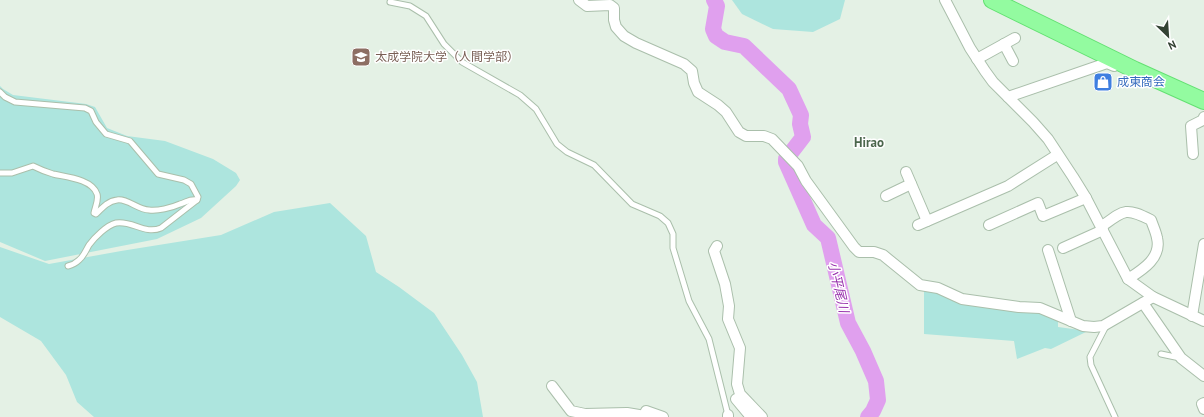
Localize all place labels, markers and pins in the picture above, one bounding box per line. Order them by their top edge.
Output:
school or university icon: 太成学院大学（人間学部） [350,46,372,68]
place label: 太成学院大学（人間学部） [375,49,519,64]
shop icon: 成東商会 [1092,71,1114,93]
place label: 成東商会 [1117,74,1165,89]

